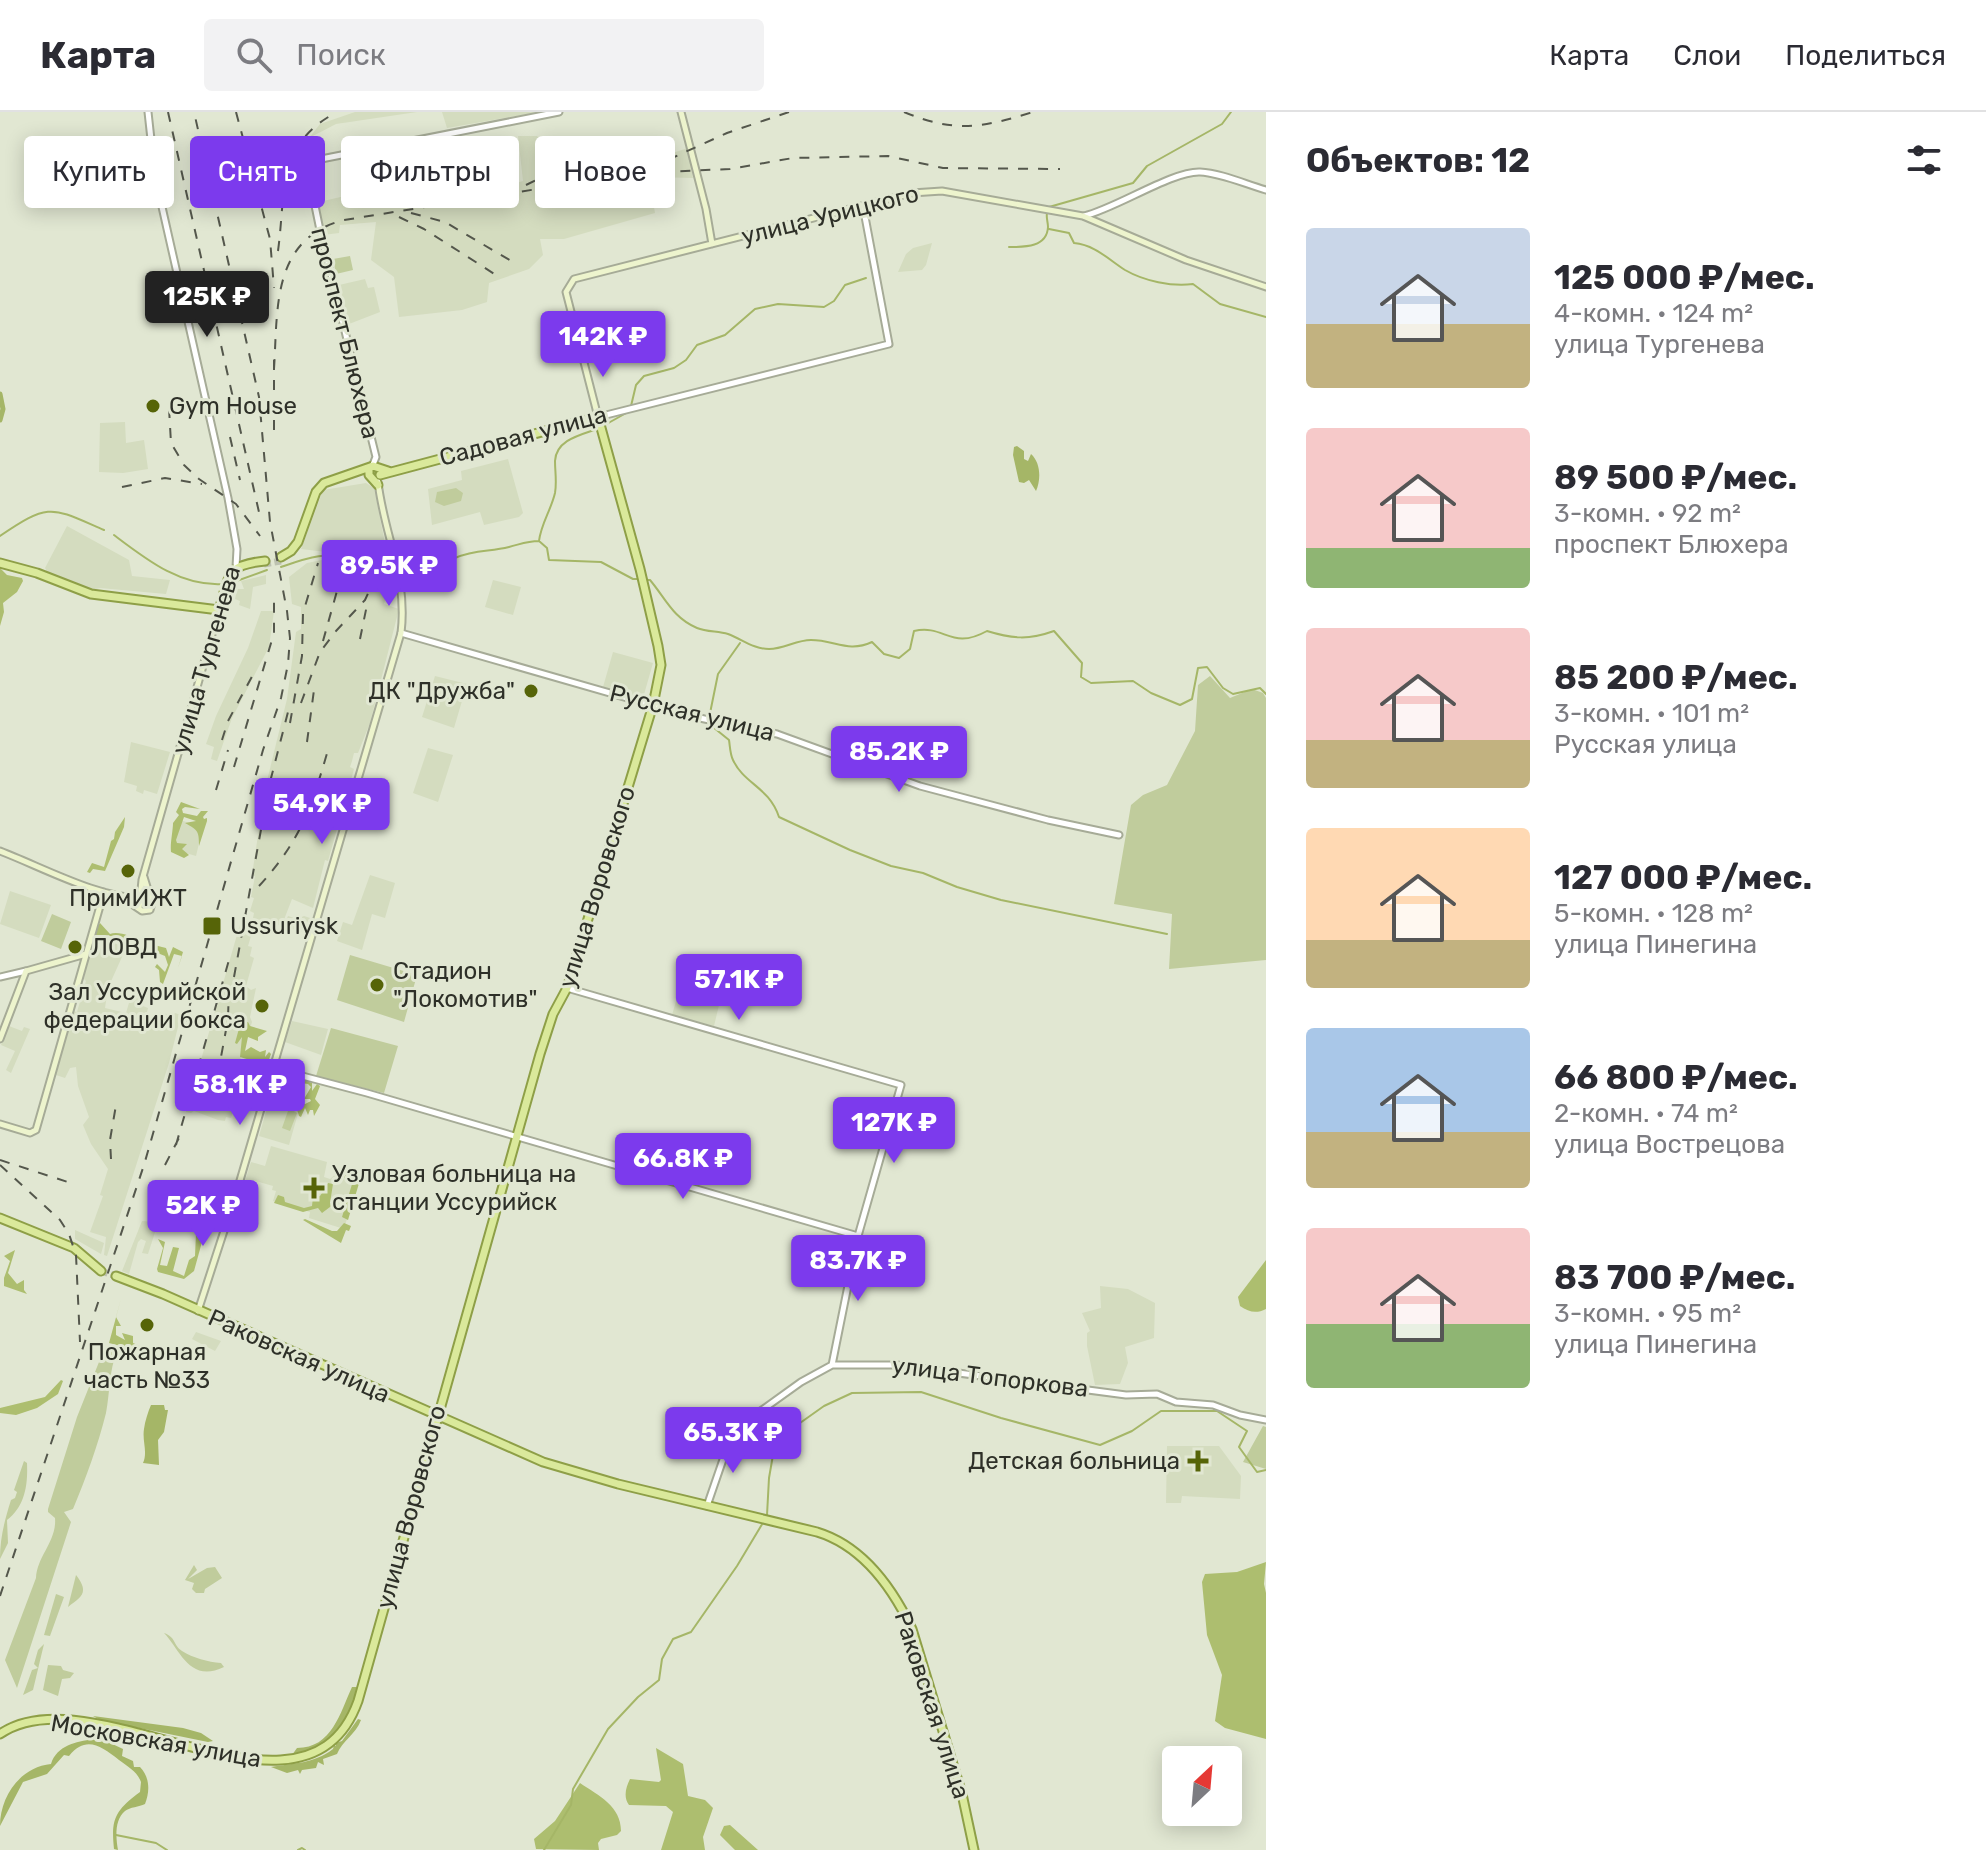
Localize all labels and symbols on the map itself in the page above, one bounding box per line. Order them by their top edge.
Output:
street label: улица Урицкого [738,179,922,251]
street label: проспект Блюхера [305,225,385,441]
pin: 125K ₽ [142,271,272,339]
pin: 142K ₽ [538,311,668,379]
place label: Gym House [169,392,297,420]
marker: Gym House [144,397,162,415]
street label: Садовая улица [436,400,610,472]
pin: 89.5K ₽ [315,540,463,608]
street label: улица Тургенева [166,563,246,757]
place label: ДК "Дружба" [368,677,515,705]
street label: Русская улица [607,679,777,747]
marker: ДК "Дружба" [522,682,540,700]
pin: 85.2K ₽ [825,726,973,794]
pin: 54.9K ₽ [248,778,396,846]
street label: улица Воровского [553,783,641,991]
marker: ПримИЖТ [119,862,137,880]
place label: ПримИЖТ [69,884,187,912]
place label: Ussuriysk [230,912,339,940]
marker: Ussuriysk [201,915,223,937]
place label: ЛОВД [91,933,157,961]
marker: ЛОВД [66,938,84,956]
pin: 57.1K ₽ [665,954,813,1022]
place label: Стадион "Локомотив" [393,957,537,1013]
marker: Стадион "Локомотив" [368,976,386,994]
place label: Зал Уссурийской федерации бокса [44,978,246,1034]
marker: Зал Уссурийской федерации бокса [253,997,271,1015]
pin: 58.1K ₽ [166,1059,314,1127]
pin: 127K ₽ [829,1097,959,1165]
pin: 66.8K ₽ [609,1133,757,1201]
place label: Узловая больница на станции Уссурийск [332,1160,576,1216]
marker: Узловая больница на станции Уссурийск [303,1177,325,1199]
pin: 52K ₽ [147,1180,259,1248]
pin: 83.7K ₽ [784,1235,932,1303]
street label: Раковская улица [204,1303,394,1409]
marker: Пожарная часть №33 [138,1316,156,1334]
place label: Пожарная часть №33 [84,1338,210,1394]
street label: улица Топоркова [890,1351,1090,1403]
street label: улица Воровского [370,1402,452,1612]
pin: 65.3K ₽ [659,1407,807,1475]
place label: Детская больница [968,1447,1180,1475]
marker: Детская больница [1187,1450,1209,1472]
street label: Раковская улица [888,1608,976,1802]
street label: Московская улица [49,1709,263,1773]
north arrow [1162,1746,1242,1826]

